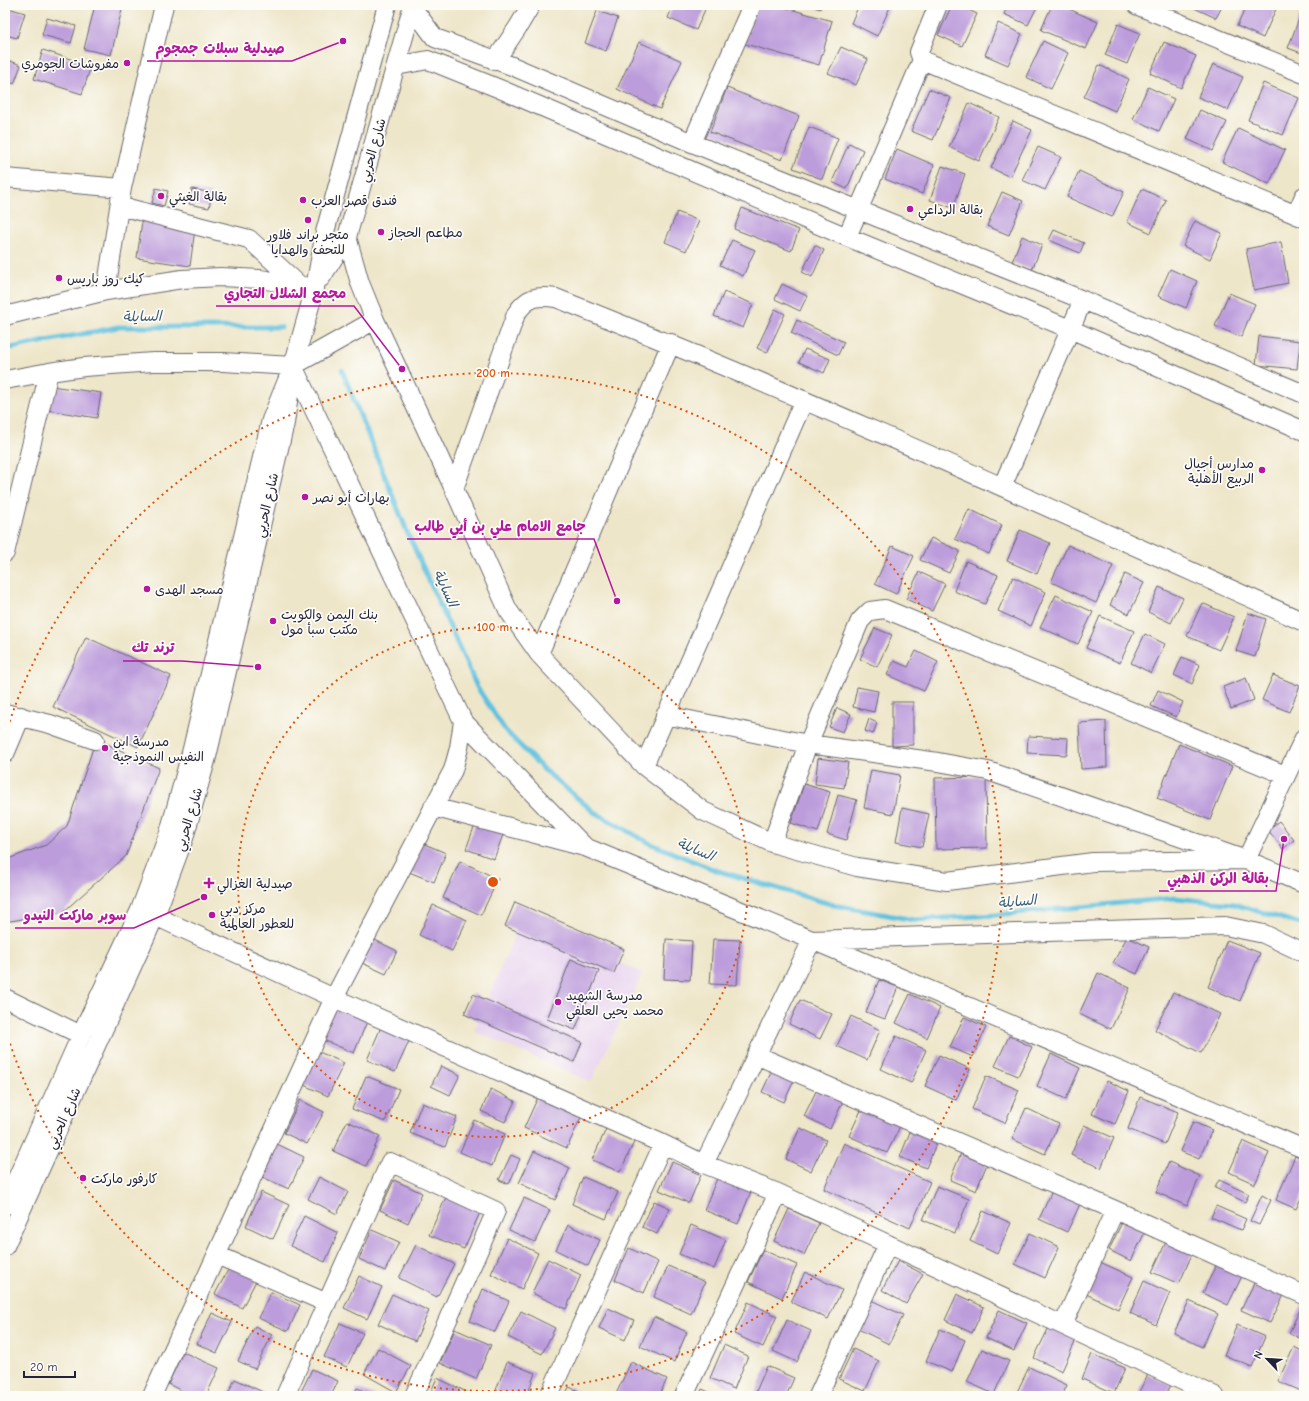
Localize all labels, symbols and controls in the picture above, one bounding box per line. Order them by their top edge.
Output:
callout: صيدلية سبلات جمجوم [147,35,292,61]
text: صيدلية سبلات جمجوم [155,40,285,59]
place label: مفروشات الجومري [21,56,119,73]
marker: مفروشات الجومري [122,58,132,68]
street label: شارع الحربي [356,116,393,185]
place label: بقالة الغيثي [169,189,227,208]
marker: بقالة الغيثي [156,191,166,201]
place label: فندق قصر العرب [311,193,397,209]
marker: فندق قصر العرب [298,195,308,205]
place label: بقالة الرداعي [918,202,983,221]
marker: بقالة الرداعي [905,204,915,214]
marker: متجر براند فلاور للتحف والهدايا [303,215,313,225]
place label: مطاعم الحجاز [388,225,463,243]
place label: متجر براند فلاور للتحف والهدايا [266,227,349,258]
marker: مطاعم الحجاز [376,227,386,237]
place label: كيك روز باريس [67,271,145,287]
marker: كيك روز باريس [54,273,64,283]
callout: مجمع الشلال التجاري [216,280,354,306]
text: مجمع الشلال التجاري [224,285,346,304]
water label: السايلة [123,308,164,325]
text: 200 m [476,366,510,380]
place label: مدارس أجيال الربيع الأهلية [1184,456,1254,489]
marker: مدارس أجيال الربيع الأهلية [1257,465,1267,475]
street label: شارع الحربي [252,471,285,540]
place label: بهارات أبو نصر [312,490,390,506]
marker: بهارات أبو نصر [300,492,310,502]
callout: جامع الامام علي بن أيي طالب [407,513,594,539]
text: جامع الامام علي بن أيي طالب [414,517,586,539]
water label: السايلة [430,567,462,612]
place label: مسجد الهدى [155,582,223,598]
marker: مسجد الهدى [142,584,152,594]
place label: بنك اليمن والكويت مكتب سبأ مول [281,607,378,638]
marker: بنك اليمن والكويت مكتب سبأ مول [268,616,278,626]
text: 100 m [477,620,509,634]
callout: ترند تك [123,635,182,661]
text: ترند تك [132,639,175,656]
place label: مدرسة ابن النفيس النموذجية [113,734,204,765]
marker: مدرسة ابن النفيس النموذجية [100,743,110,753]
street label: شارع الحربي [172,785,209,854]
water label: السايلة [675,834,719,866]
callout: بقالة الركن الذهبي [1159,865,1276,891]
text: بقالة الركن الذهبي [1167,870,1269,891]
centre of rings [486,875,500,889]
place label: صيدلية الغزالي [217,876,293,895]
marker: صيدلية الغزالي [204,878,214,888]
water label: السايلة [997,891,1040,912]
place label: مركز دبي للعطور العالمية [220,901,294,932]
callout: سوبر ماركت النيدو [15,902,134,928]
text: سوبر ماركت النيدو [23,907,126,925]
marker: مركز دبي للعطور العالمية [207,910,217,920]
place label: مدرسة الشهيد محمد يحيى العلفي [566,988,664,1022]
marker: مدرسة الشهيد محمد يحيى العلفي [553,997,563,1007]
street label: شارع الحربي [43,1085,87,1153]
place label: كارفور ماركت [91,1171,158,1187]
marker: كارفور ماركت [78,1173,88,1183]
north arrow [1247,1339,1287,1379]
text: N [1251,1349,1266,1361]
scale bar [24,1353,75,1379]
text: 20 m [30,1360,58,1374]

